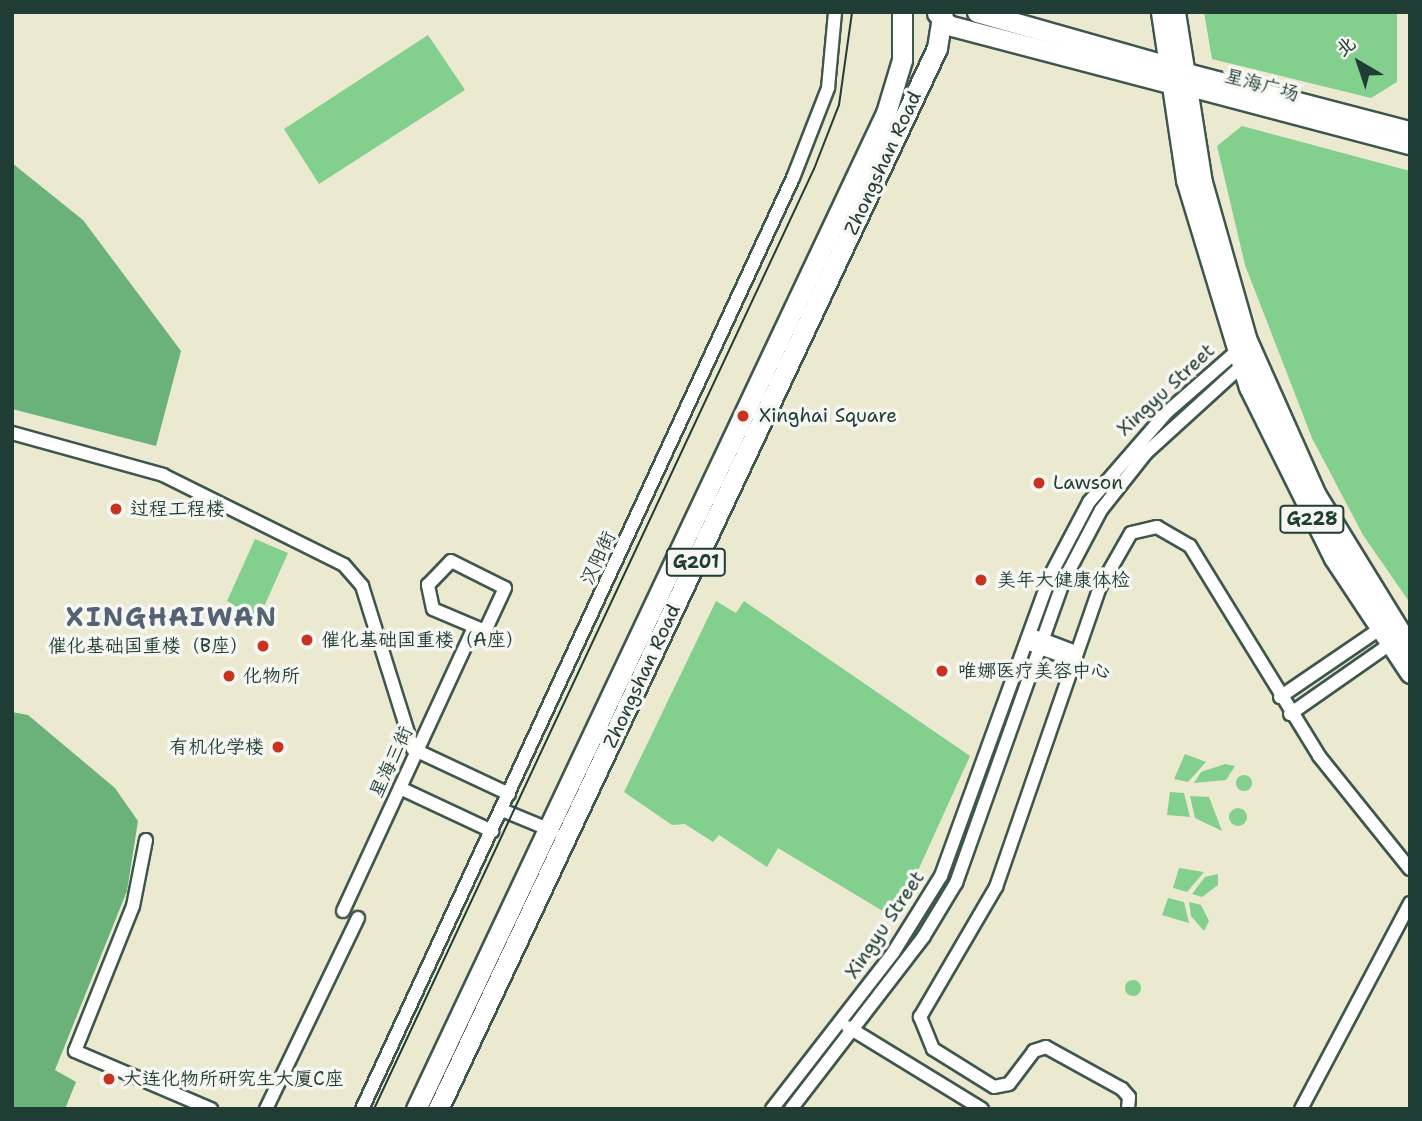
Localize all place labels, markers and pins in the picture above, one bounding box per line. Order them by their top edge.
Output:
place label: Xinghai Square [759,405,897,427]
marker: Xinghai Square [733,406,753,426]
place label: Lawson [1053,472,1123,494]
marker: Lawson [1031,475,1047,491]
place label: 过程工程楼 [130,498,225,520]
marker: 过程工程楼 [108,501,124,517]
place label: 美年大健康体检 [997,569,1130,591]
marker: 美年大健康体检 [971,570,991,590]
place label: 催化基础国重楼（A座） [321,629,525,651]
marker: 催化基础国重楼（A座） [299,632,315,648]
place label: 催化基础国重楼（B座） [48,635,249,657]
marker: 催化基础国重楼（B座） [255,638,271,654]
place label: 唯娜医疗美容中心 [958,660,1110,682]
marker: 唯娜医疗美容中心 [932,661,952,681]
place label: 化物所 [243,665,300,687]
marker: 化物所 [221,668,237,684]
place label: 有机化学楼 [169,736,264,758]
marker: 有机化学楼 [270,739,286,755]
place label: 大连化物所研究生大厦C座 [123,1068,344,1090]
marker: 大连化物所研究生大厦C座 [101,1071,117,1087]

